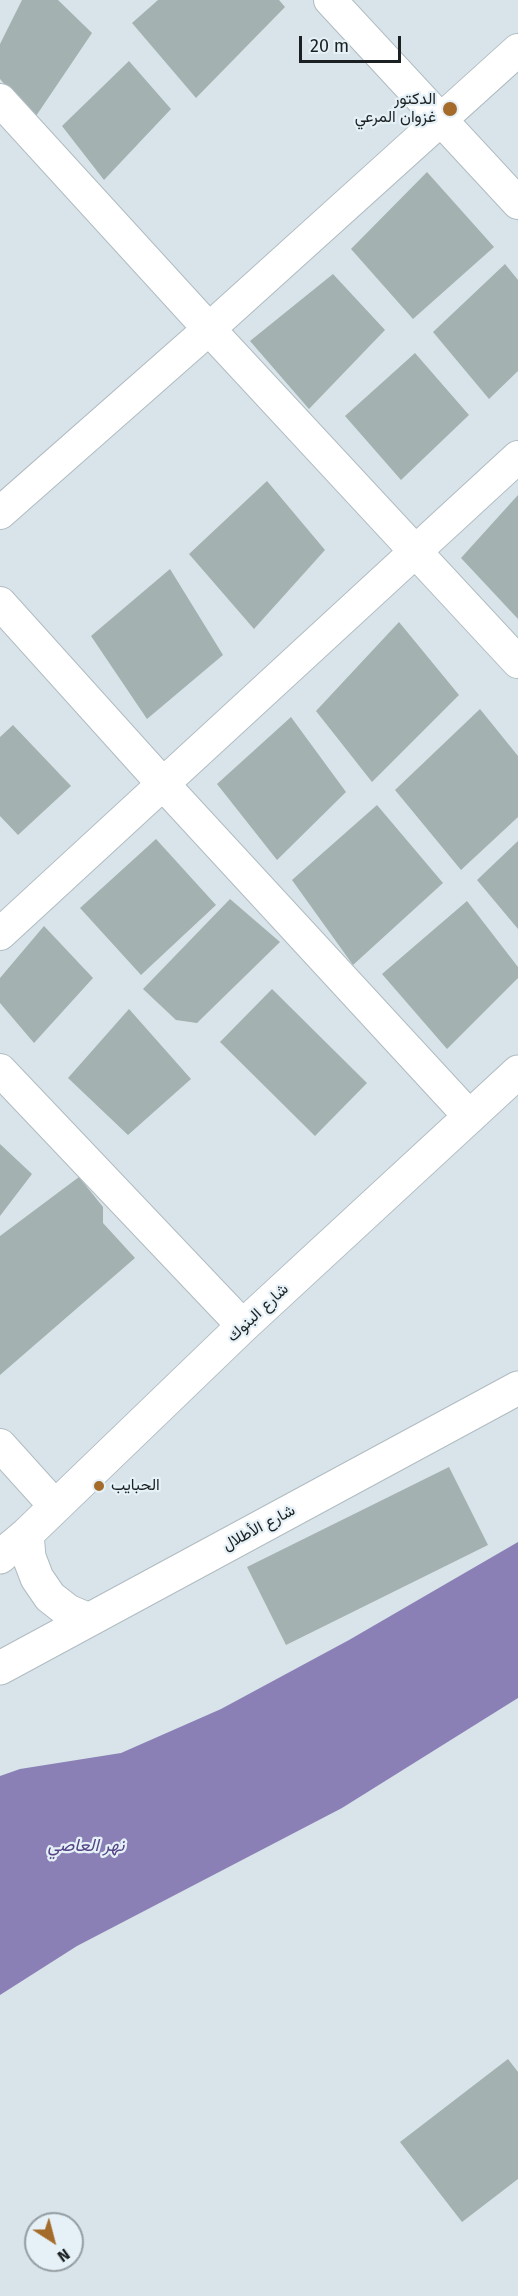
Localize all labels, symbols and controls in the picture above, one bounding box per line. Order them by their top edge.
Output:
scale bar [302,24,404,62]
text: 20 m [310,35,349,57]
place label: الدكتور غزوان المرعي [355,90,436,128]
marker: الدكتور غزوان المرعي [441,100,459,118]
street label: شارع البنوك [223,1280,293,1346]
place label: الحبايب [111,1476,160,1496]
marker: الحبايب [92,1479,106,1493]
street label: شارع الأطلال [219,1501,299,1555]
water label: نهر العاصي [48,1835,124,1857]
north arrow [24,2212,84,2272]
text: N [54,2245,74,2266]

